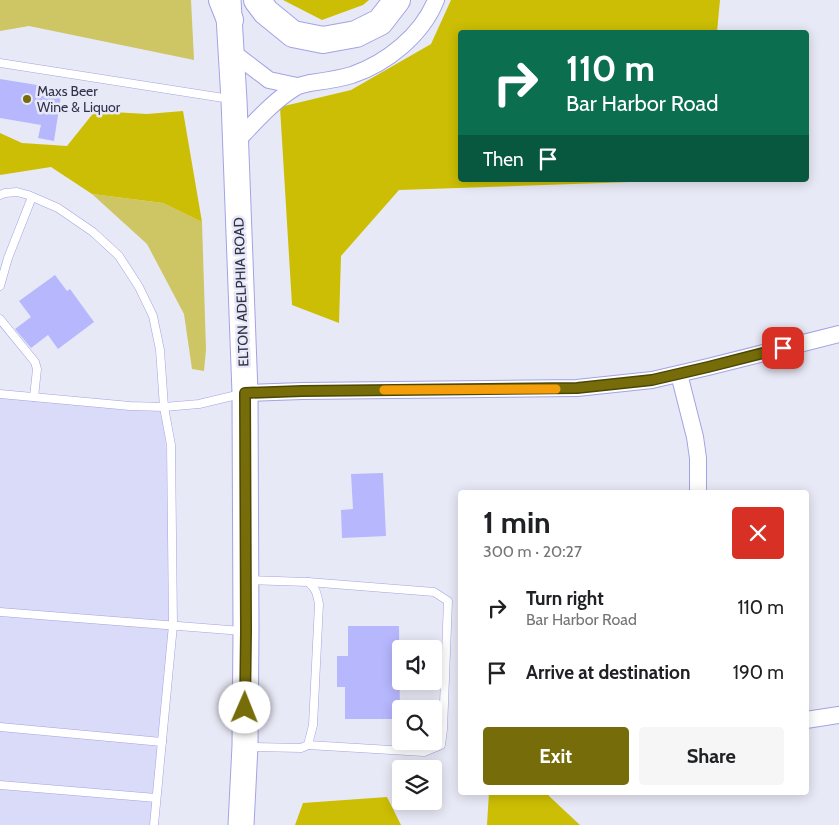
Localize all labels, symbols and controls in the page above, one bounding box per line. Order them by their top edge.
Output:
text: 110 m [566,47,655,90]
icon: right [483,50,548,115]
place label: Maxs Beer Wine & Liquor [37,82,121,116]
text: Bar Harbor Road [566,90,718,117]
marker: Maxs Beer Wine & Liquor [21,93,33,105]
icon: arrive [534,145,562,173]
text: Then [483,148,524,171]
street label: ELTON ADELPHIA ROAD [229,217,253,367]
pin [762,327,804,369]
icon: arrive [769,334,797,362]
text: 1 min [483,504,551,541]
button: close [732,507,784,559]
text: 300 m · 20:27 [483,542,582,561]
text: Turn right [526,587,604,610]
icon: right [483,594,511,622]
text: 110 m [737,596,784,619]
text: Bar Harbor Road [526,610,637,629]
map controls [392,640,442,810]
button: sound [392,640,442,690]
icon: arrive [483,659,511,687]
text: Arrive at destination [526,661,690,684]
text: 190 m [733,661,784,684]
position arrow [218,681,270,733]
button: search [392,700,442,750]
button: Exit [483,727,629,785]
button: Share [639,727,784,785]
button: layers [392,760,442,810]

